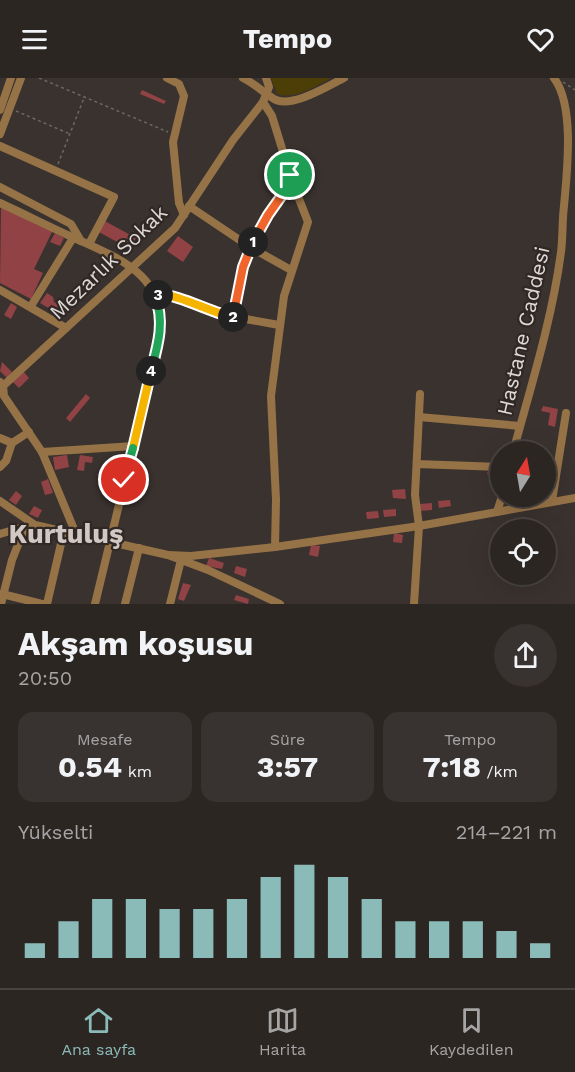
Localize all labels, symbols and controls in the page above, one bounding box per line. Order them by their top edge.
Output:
icon: menu [18,23,51,56]
text: Tempo [243,23,332,55]
icon: heart [524,23,557,56]
pin [264,149,315,200]
icon: arrive [273,158,306,191]
street label: Mezarlık Sokak [44,200,172,324]
pin: 1 [238,227,268,257]
text: 1 [250,232,256,251]
street label: Hastane Caddesi [491,244,555,418]
pin: 3 [143,280,173,310]
text: 3 [153,285,163,304]
pin: 2 [218,302,248,332]
text: 2 [228,307,238,326]
pin: 4 [136,356,166,386]
text: 4 [146,361,156,380]
north arrow [490,441,556,507]
map controls [490,441,556,585]
pin [98,454,149,505]
icon: check [107,463,140,496]
district label: Kurtuluş [9,518,123,550]
button: locate [490,519,556,585]
text: Akşam koşusu [18,624,253,663]
button: share [494,624,557,687]
text: 20:50 [18,666,72,690]
text: Mesafe [77,730,133,749]
text: Süre [270,730,305,749]
text: Tempo [444,730,496,749]
text: 0.54 [58,749,122,784]
text: 3:57 [257,749,318,784]
text: 7:18 [423,749,481,784]
text: km [122,762,152,781]
text: /km [481,762,518,781]
text: Yükselti [18,820,93,844]
text: 214–221 m [456,820,557,844]
tab: Ana sayfa [61,1004,136,1059]
tab: Harita [259,1004,306,1059]
tab: Kaydedilen [429,1004,514,1059]

